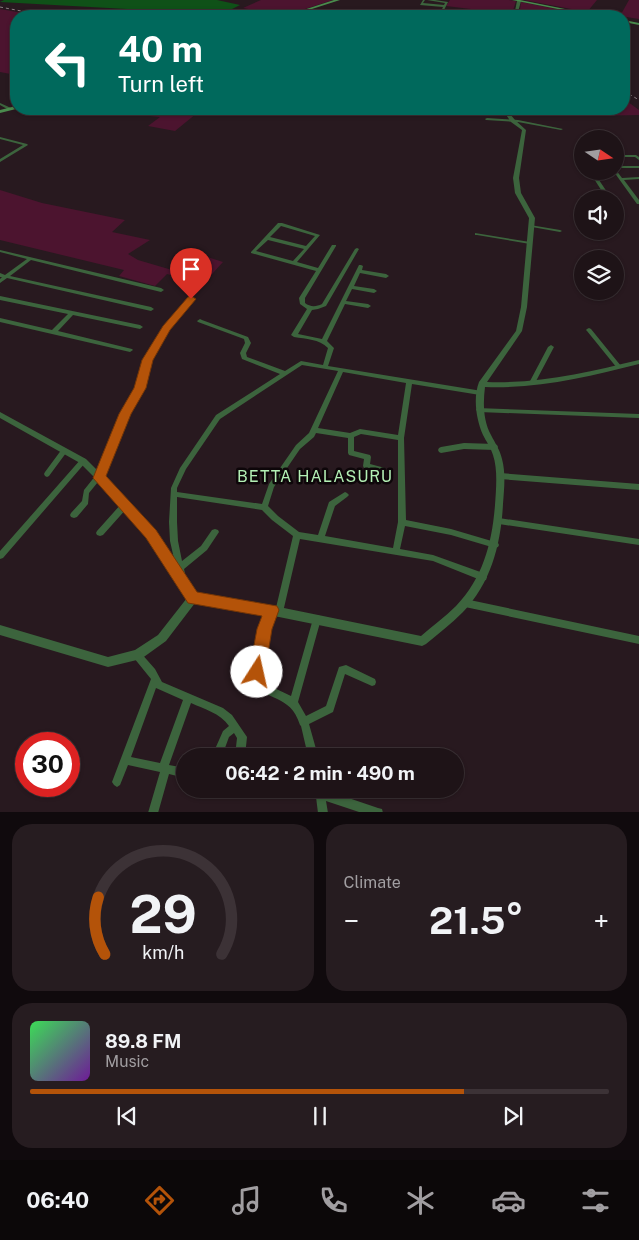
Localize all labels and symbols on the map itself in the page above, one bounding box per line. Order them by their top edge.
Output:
north arrow [574,130,624,180]
pin [170,248,212,299]
district label: BETTA HALASURU [237,467,393,486]
position arrow [230,645,282,697]
speed limit sign: 30 [15,732,80,797]

